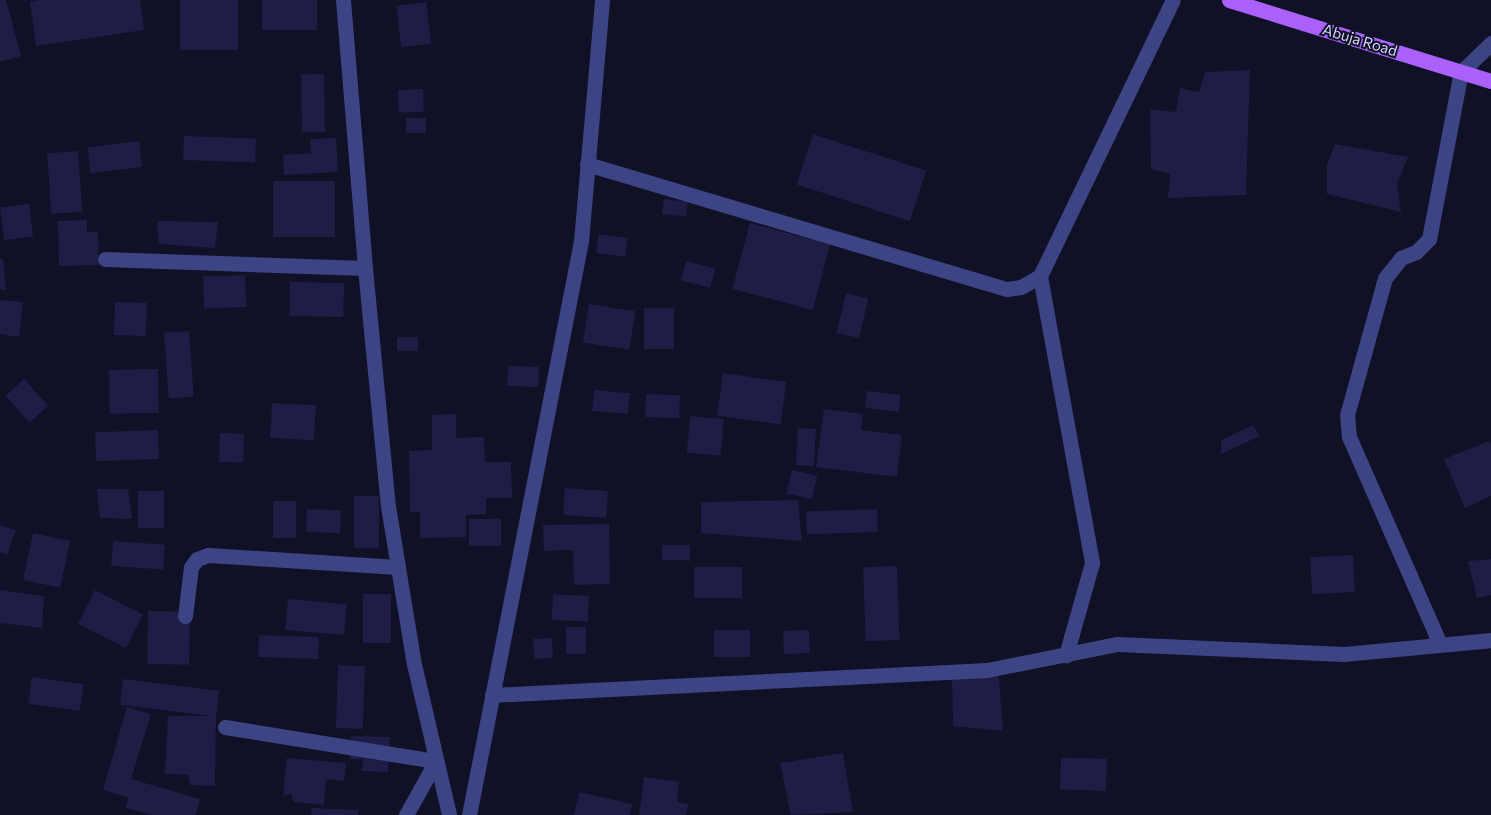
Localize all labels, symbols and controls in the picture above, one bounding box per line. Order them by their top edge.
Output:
street label: Abuja Road [1320,20,1400,60]

